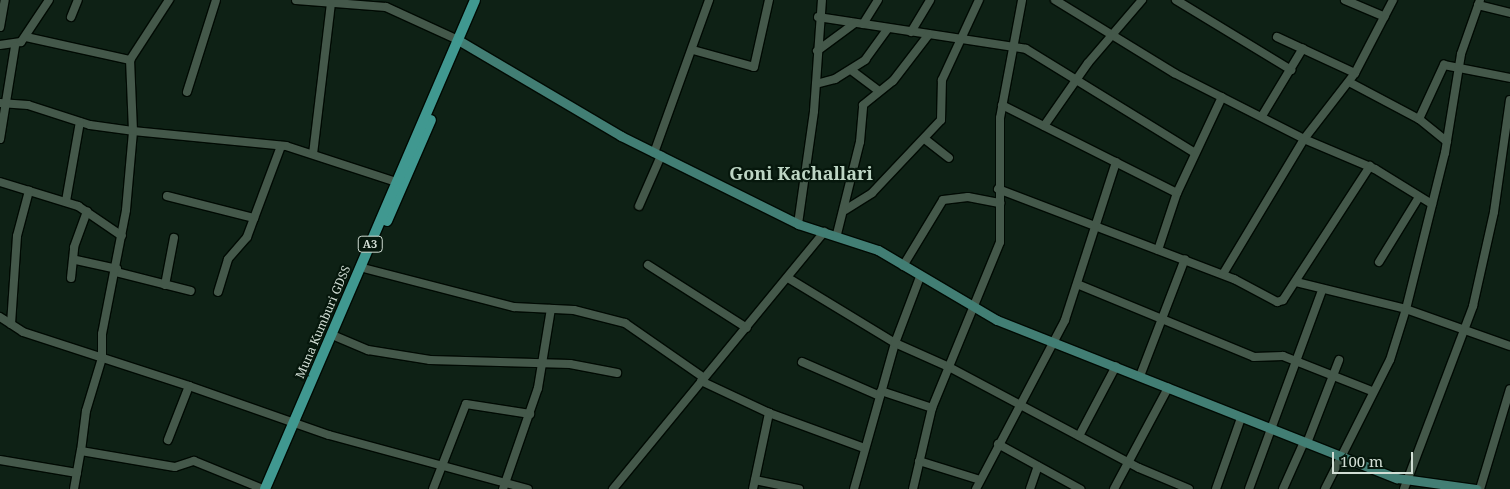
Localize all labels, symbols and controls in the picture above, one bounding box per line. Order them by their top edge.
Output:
district label: Goni Kachallari [729,162,873,184]
road number: A3 [358,235,382,252]
street label: Muna Kumburi GDSS [293,263,353,381]
scale bar [1335,442,1416,474]
text: 100 m [1340,451,1383,471]

